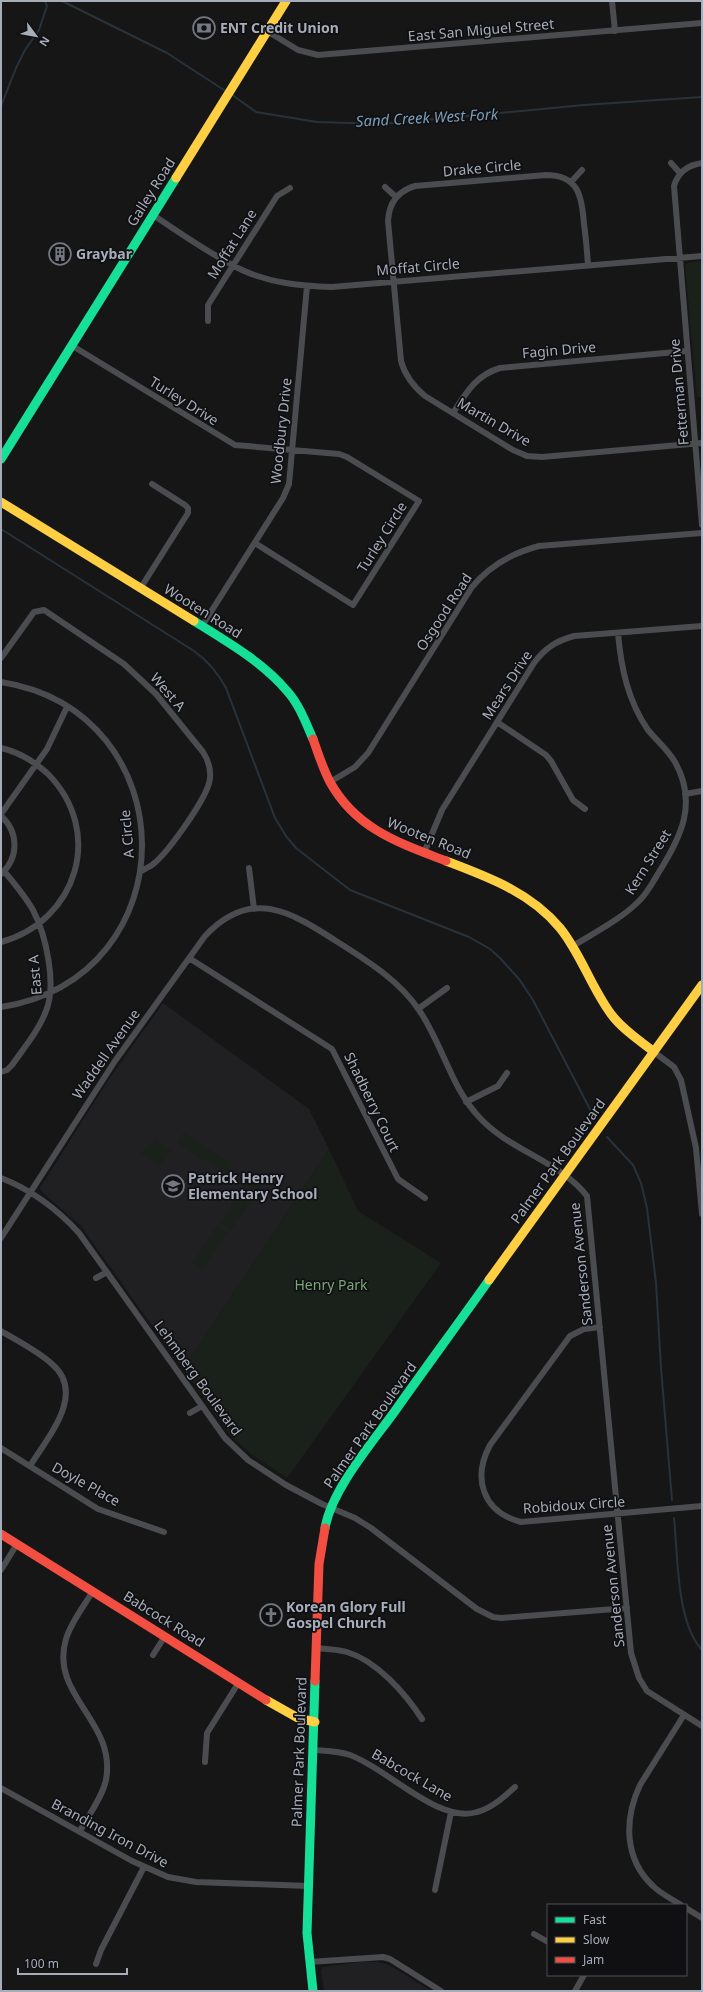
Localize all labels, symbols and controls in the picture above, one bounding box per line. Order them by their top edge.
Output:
street label: East San Miguel Street [407,14,555,45]
bank icon: ENT Credit Union [191,15,217,41]
north arrow [16,16,56,56]
place label: ENT Credit Union [220,18,339,37]
text: N [36,34,54,49]
water label: Sand Creek West Fork [355,103,499,131]
street label: Galley Road [122,154,179,230]
street label: Drake Circle [442,155,522,180]
street label: Moffat Lane [203,205,261,282]
building icon: Graybar [47,241,73,267]
place label: Graybar [76,244,133,263]
street label: Moffat Circle [376,253,460,280]
street label: Fagin Drive [521,337,597,362]
street label: Fetterman Drive [664,338,693,446]
street label: Turley Drive [146,372,223,429]
street label: Woodbury Drive [265,377,296,485]
street label: Martin Drive [454,393,535,450]
street label: Turley Circle [352,498,411,576]
street label: Osgood Road [411,569,476,654]
street label: Wooten Road [161,579,246,642]
street label: Mears Drive [477,646,536,723]
street label: West A [146,668,190,715]
street label: A Circle [115,809,138,859]
street label: Wooten Road [385,812,474,863]
street label: Kern Street [620,825,675,898]
street label: East A [23,954,46,996]
street label: Waddell Avenue [67,1005,144,1102]
street label: Shadberry Court [340,1049,405,1155]
street label: Palmer Park Boulevard [506,1094,609,1227]
place label: Patrick Henry Elementary School [188,1168,318,1203]
school or university icon: Patrick Henry Elementary School [160,1173,186,1199]
street label: Sanderson Avenue [565,1202,596,1326]
park label: Henry Park [294,1275,368,1294]
street label: Lehmberg Boulevard [150,1316,247,1439]
street label: Palmer Park Boulevard [319,1358,420,1492]
street label: Doyle Place [49,1457,124,1510]
street label: Robidoux Circle [522,1491,626,1518]
street label: Sanderson Avenue [597,1524,628,1648]
street label: Babcock Road [120,1586,208,1651]
place label: Korean Glory Full Gospel Church [286,1597,406,1632]
church icon: Korean Glory Full Gospel Church [258,1602,284,1628]
street label: Palmer Park Boulevard [286,1677,311,1827]
street label: Babcock Lane [368,1744,456,1805]
street label: Branding Iron Drive [48,1794,172,1871]
legend [547,1904,687,1976]
text: Fast [583,1911,607,1928]
text: Slow [583,1931,610,1948]
scale bar [18,1950,127,1976]
text: Jam [582,1951,604,1968]
text: 100 m [24,1955,59,1972]

